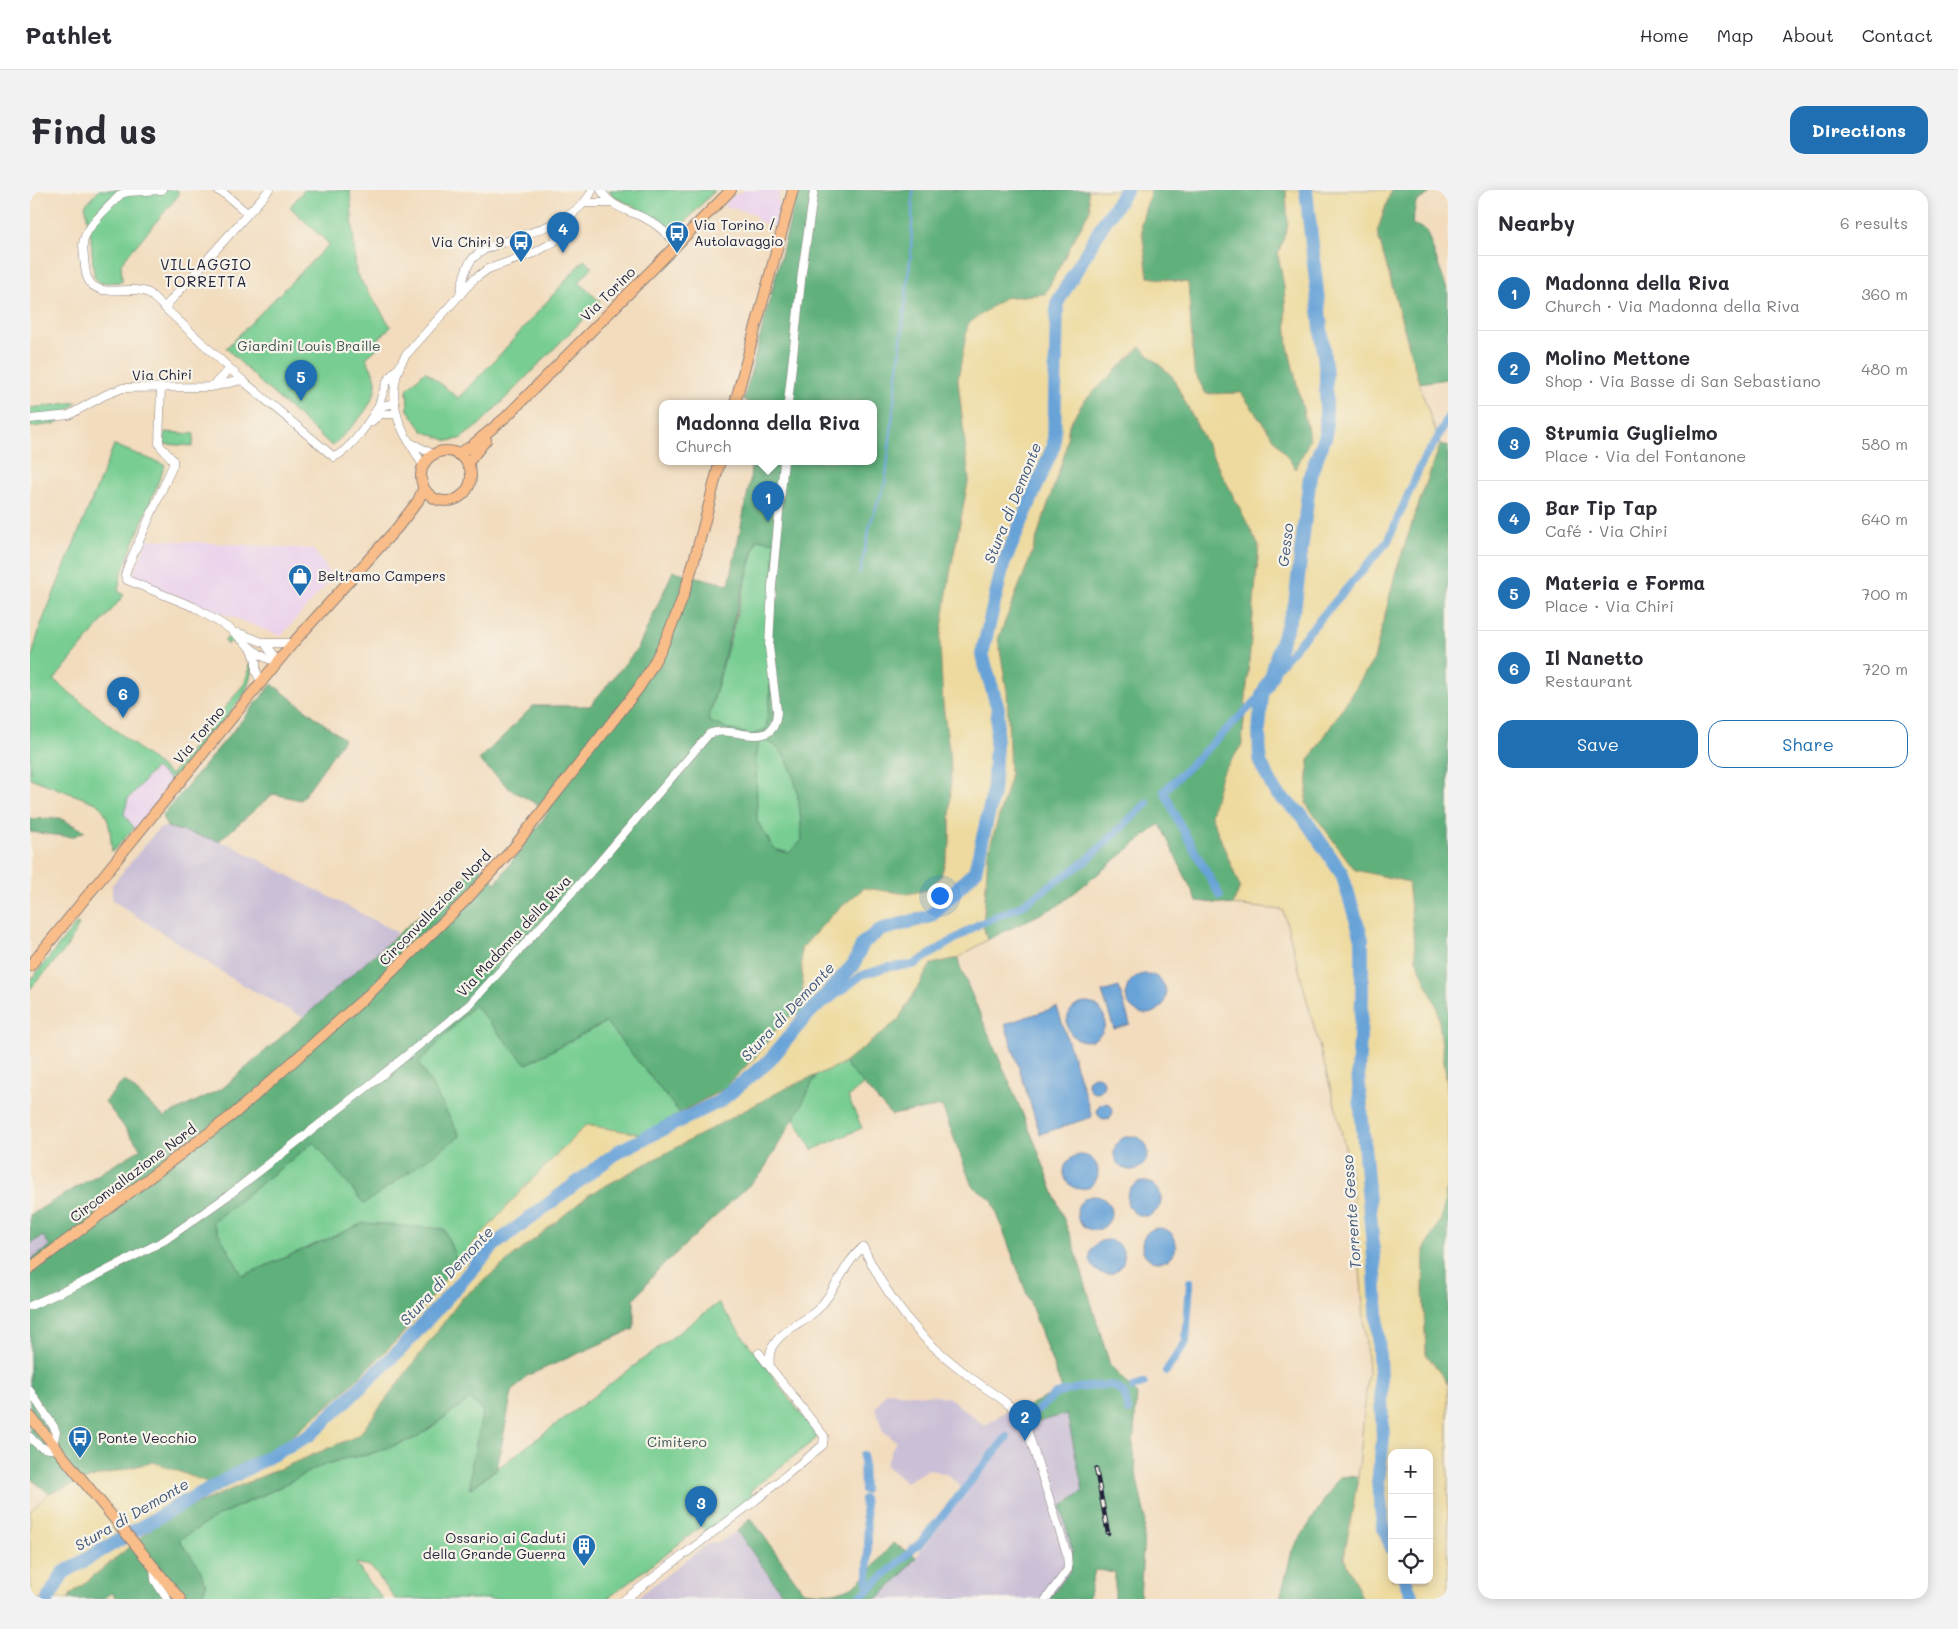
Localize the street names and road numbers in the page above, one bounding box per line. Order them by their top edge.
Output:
street label: Via Torino [576,262,639,325]
street label: Via Chiri [132,364,192,385]
street label: Via Torino [169,702,228,768]
street label: Circonvallazione Nord [375,846,495,969]
street label: Via Madonna della Riva [452,871,575,1000]
street label: Circonvallazione Nord [66,1119,200,1226]

